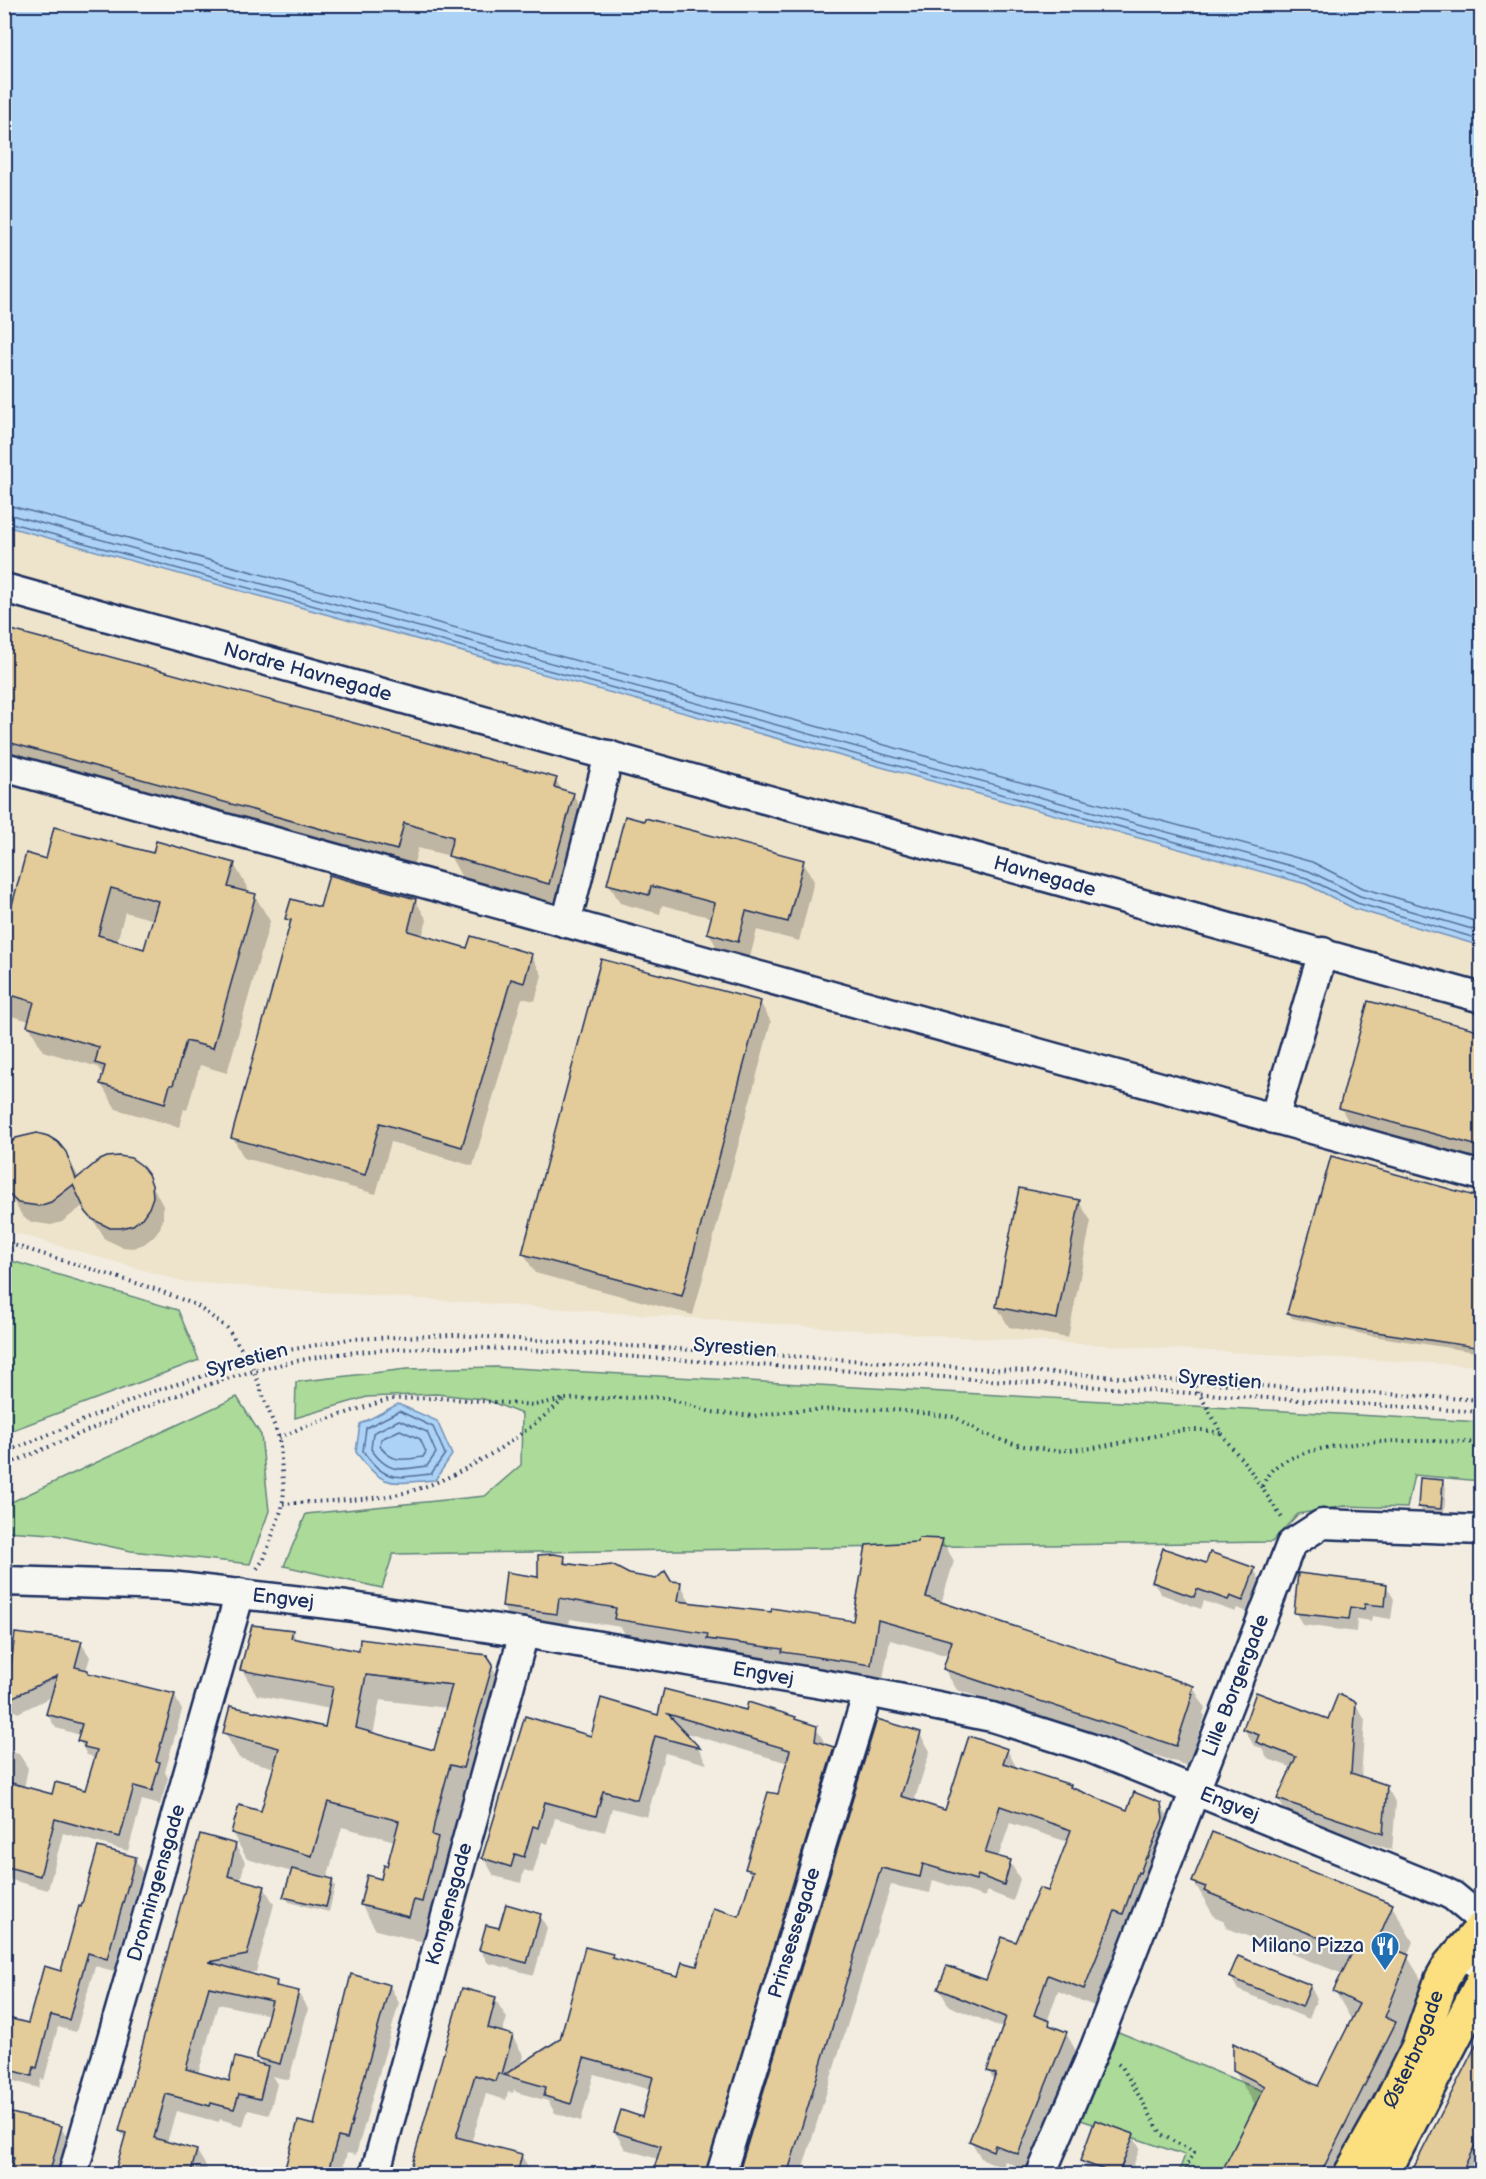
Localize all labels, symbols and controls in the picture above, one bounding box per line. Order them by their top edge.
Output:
street label: Nordre Havnegade [221,637,395,707]
street label: Havnegade [991,851,1099,902]
street label: Syrestien [692,1333,778,1363]
street label: Syrestien [203,1338,291,1382]
street label: Syrestien [1177,1365,1263,1395]
street label: Engvej [251,1583,315,1614]
street label: Lille Borgergade [1197,1611,1274,1760]
street label: Engvej [731,1657,796,1691]
street label: Engvej [1196,1782,1263,1827]
street label: Dronningensgade [123,1801,191,1964]
street label: Kongensgade [421,1840,478,1968]
street label: Prinsessegade [763,1865,826,2001]
restaurant icon: Milano Pizza [1369,1930,1401,1972]
place label: Milano Pizza [1251,1934,1364,1958]
street label: Østerbrogade [1378,1987,1449,2112]

